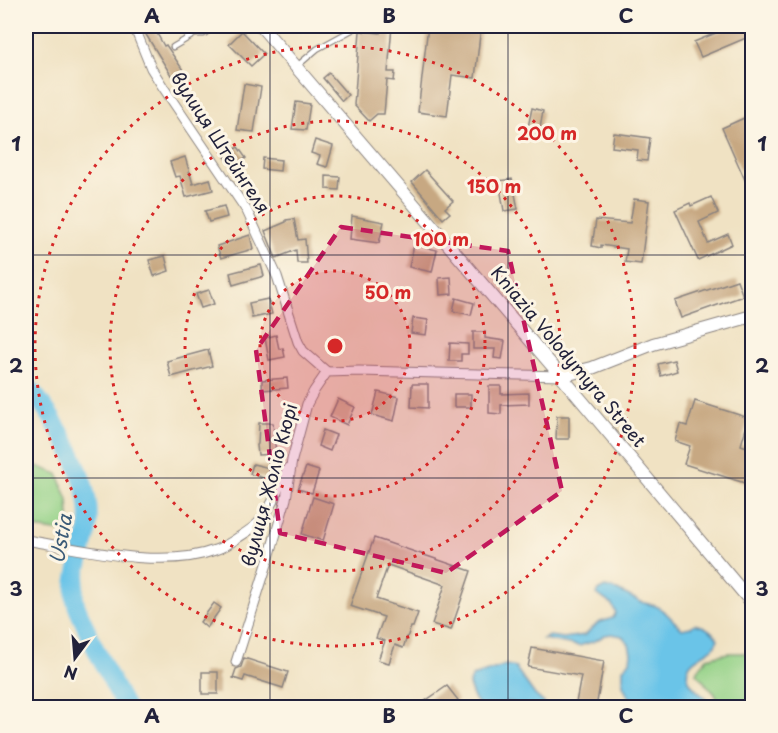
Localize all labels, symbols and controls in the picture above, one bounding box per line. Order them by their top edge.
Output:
text: A [144,0,160,30]
text: B [382,0,396,30]
text: C [618,0,634,30]
street label: вулиця Штейнгеля [165,66,277,218]
text: 200 m [517,119,577,146]
text: 1 [11,128,21,158]
text: 1 [757,128,767,158]
text: 150 m [467,172,521,199]
text: 100 m [413,225,469,252]
street label: Kniazia Volodymyra Street [485,260,653,452]
text: 50 m [365,278,411,305]
centre of rings [325,336,345,356]
text: 2 [9,350,23,380]
text: 2 [755,350,769,380]
street label: вулиця Жоліо Кюрі [234,400,303,569]
water label: Ustia [41,511,79,566]
text: 3 [9,573,23,603]
text: 3 [755,573,769,603]
north arrow [45,628,105,688]
text: N [61,660,80,687]
text: A [144,700,160,730]
text: B [382,700,396,730]
text: C [618,700,634,730]

